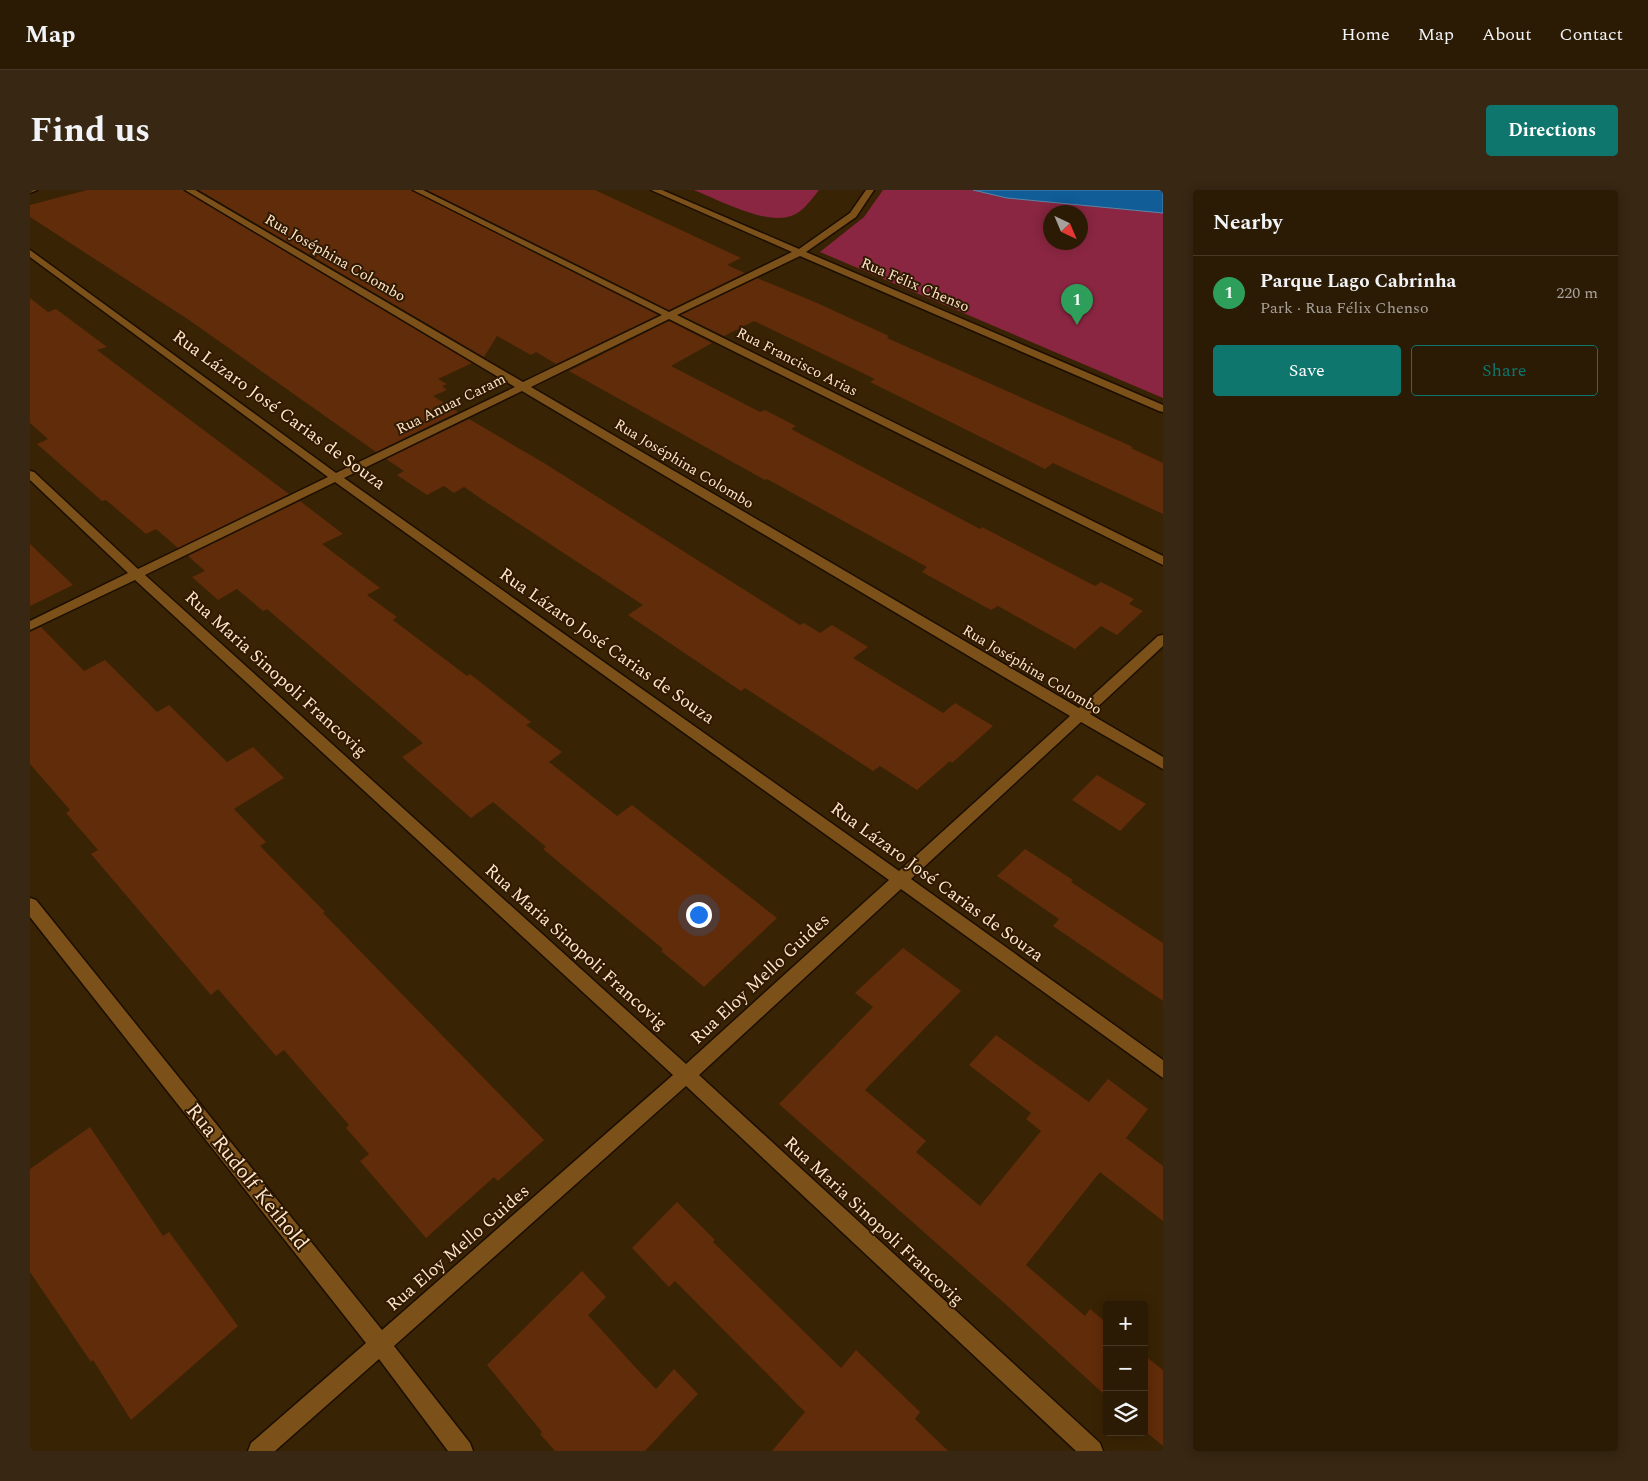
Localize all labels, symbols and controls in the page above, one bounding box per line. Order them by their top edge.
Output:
text: Map [25,17,75,53]
text: Home [1341,21,1390,48]
text: Map [1418,21,1454,48]
text: About [1482,21,1532,48]
text: Contact [1560,21,1623,48]
text: Find us [30,104,150,157]
button: Directions [1486,105,1618,156]
north arrow [1043,205,1088,250]
text: Nearby [1213,207,1283,239]
street label: Rua Joséphina Colombo [260,208,410,308]
street label: Rua Félix Chenso [857,252,973,318]
text: Parque Lago Cabrinha [1260,267,1456,296]
text: 1 [1225,281,1233,305]
text: 220 m [1556,281,1598,305]
pin: 1 [1061,284,1093,325]
text: Park · Rua Félix Chenso [1260,296,1429,320]
street label: Rua Francisco Arias [732,321,862,403]
street label: Rua Lázaro José Carias de Souza [167,323,391,497]
button: Save [1213,345,1401,396]
button: Share [1411,345,1598,396]
street label: Rua Anuar Caram [392,367,510,441]
street label: Rua Joséphina Colombo [610,413,758,515]
street label: Rua Lázaro José Carias de Souza [494,561,720,731]
street label: Rua Maria Sinopoli Francovig [179,584,373,764]
street label: Rua Joséphina Colombo [958,619,1106,721]
street label: Rua Lázaro José Carias de Souza [825,795,1049,969]
street label: Rua Maria Sinopoli Francovig [479,857,673,1037]
your location [686,902,712,928]
street label: Rua Eloy Mello Guides [684,907,836,1051]
street label: Rua Rudolf Keihold [177,1096,317,1258]
street label: Rua Maria Sinopoli Francovig [778,1130,970,1312]
street label: Rua Eloy Mello Guides [380,1178,536,1318]
map controls [1103,1301,1148,1436]
button: + [1103,1301,1148,1346]
button: − [1103,1346,1148,1391]
button: layers [1103,1391,1148,1436]

